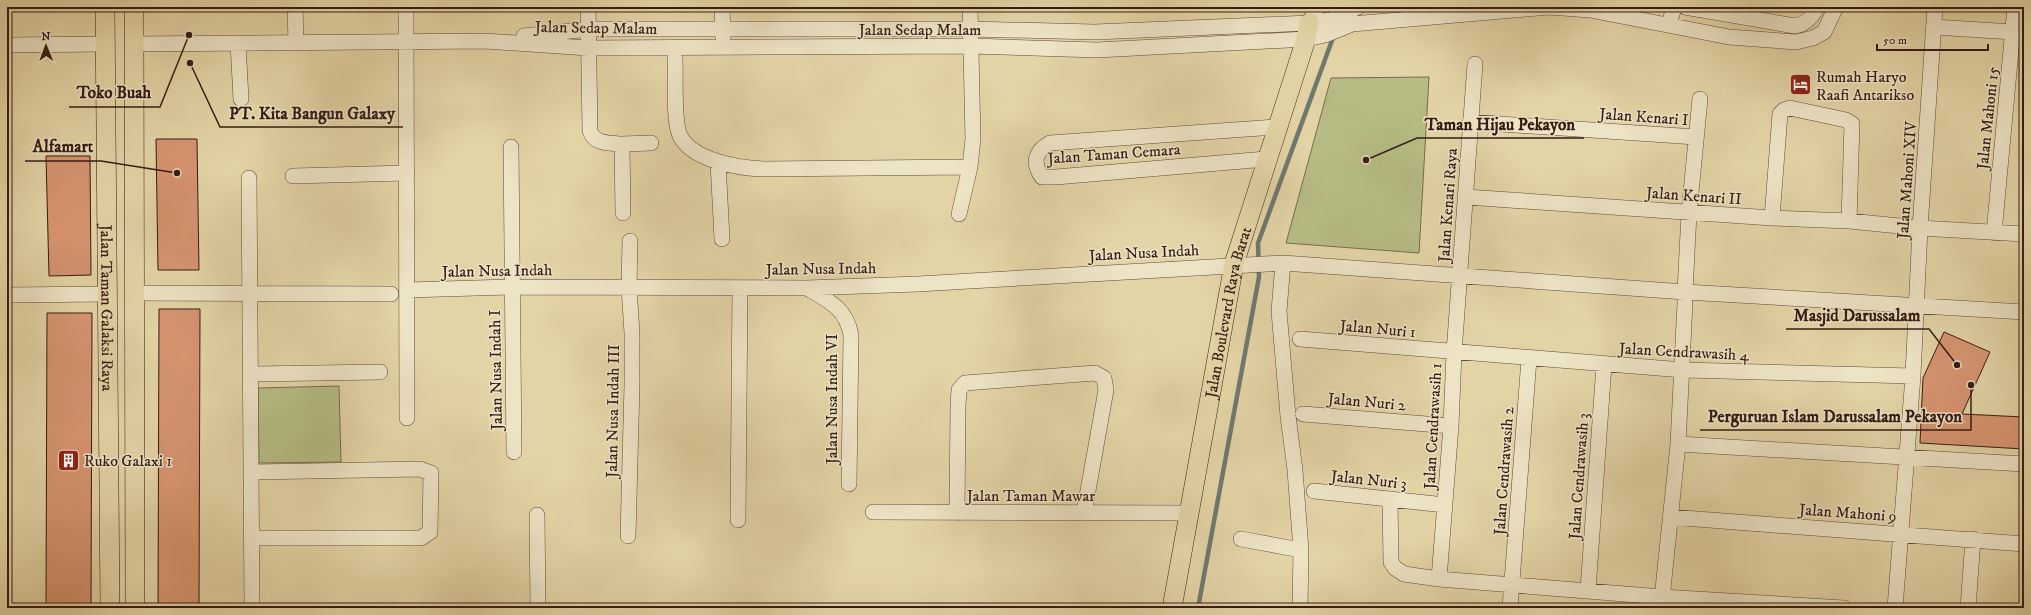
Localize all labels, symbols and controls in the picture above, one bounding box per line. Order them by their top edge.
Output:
street label: Jalan Sedap Malam [533,17,657,39]
street label: Jalan Sedap Malam [857,20,981,40]
north arrow [26,26,66,66]
scale bar [1877,26,1988,52]
text: N [41,30,50,44]
text: 50 m [1883,33,1907,48]
street label: Jalan Mahoni 15 [1972,66,2003,173]
place label: Rumah Haryo Raafi Antarikso [1816,67,1914,105]
hotel icon: Rumah Haryo Raafi Antarikso [1787,72,1813,98]
callout: Toko Buah [69,78,160,107]
text: Toko Buah [76,82,151,104]
callout: PT. Kita Bangun Galaxy [220,98,403,127]
text: PT. Kita Bangun Galaxy [229,103,396,125]
street label: Jalan Kenari I [1597,104,1690,130]
callout: Taman Hijau Pekayon [1417,109,1584,138]
text: Taman Hijau Pekayon [1424,114,1575,136]
street label: Jalan Mahoni XIV [1893,120,1921,242]
callout: Alfamart [25,132,101,161]
text: Alfamart [32,136,94,158]
street label: Jalan Taman Cemara [1045,139,1181,169]
street label: Jalan Kenari Raya [1434,147,1462,265]
street label: Jalan Kenari II [1643,183,1743,209]
street label: Jalan Taman Galaksi Raya [96,223,117,392]
street label: Jalan Boulevard Raya Barat [1201,224,1256,402]
street label: Jalan Nusa Indah [1086,240,1200,266]
street label: Jalan Nusa Indah [764,258,877,280]
street label: Jalan Nusa Indah [440,260,553,282]
callout: Masjid Darussalam [1786,300,1929,329]
text: Masjid Darussalam [1793,305,1921,327]
street label: Jalan Nusa Indah I [485,309,507,432]
street label: Jalan Nuri 1 [1337,316,1417,342]
street label: Jalan Nusa Indah VI [822,333,842,466]
street label: Jalan Cendrawasih 4 [1617,339,1750,365]
street label: Jalan Nusa Indah III [602,344,624,480]
street label: Jalan Cendrawasih 1 [1420,362,1446,492]
street label: Jalan Nuri 2 [1325,388,1407,415]
callout: Perguruan Islam Darussalam Pekayon [1700,401,1971,430]
street label: Jalan Cendrawasih 2 [1489,406,1518,538]
text: Perguruan Islam Darussalam Pekayon [1708,406,1962,428]
street label: Jalan Cendrawasih 3 [1564,412,1593,542]
building icon: Ruko Galaxi 1 [56,447,82,473]
place label: Ruko Galaxi 1 [84,451,172,471]
street label: Jalan Nuri 3 [1328,466,1408,494]
street label: Jalan Taman Mawar [965,486,1095,506]
street label: Jalan Mahoni 9 [1797,499,1897,526]

